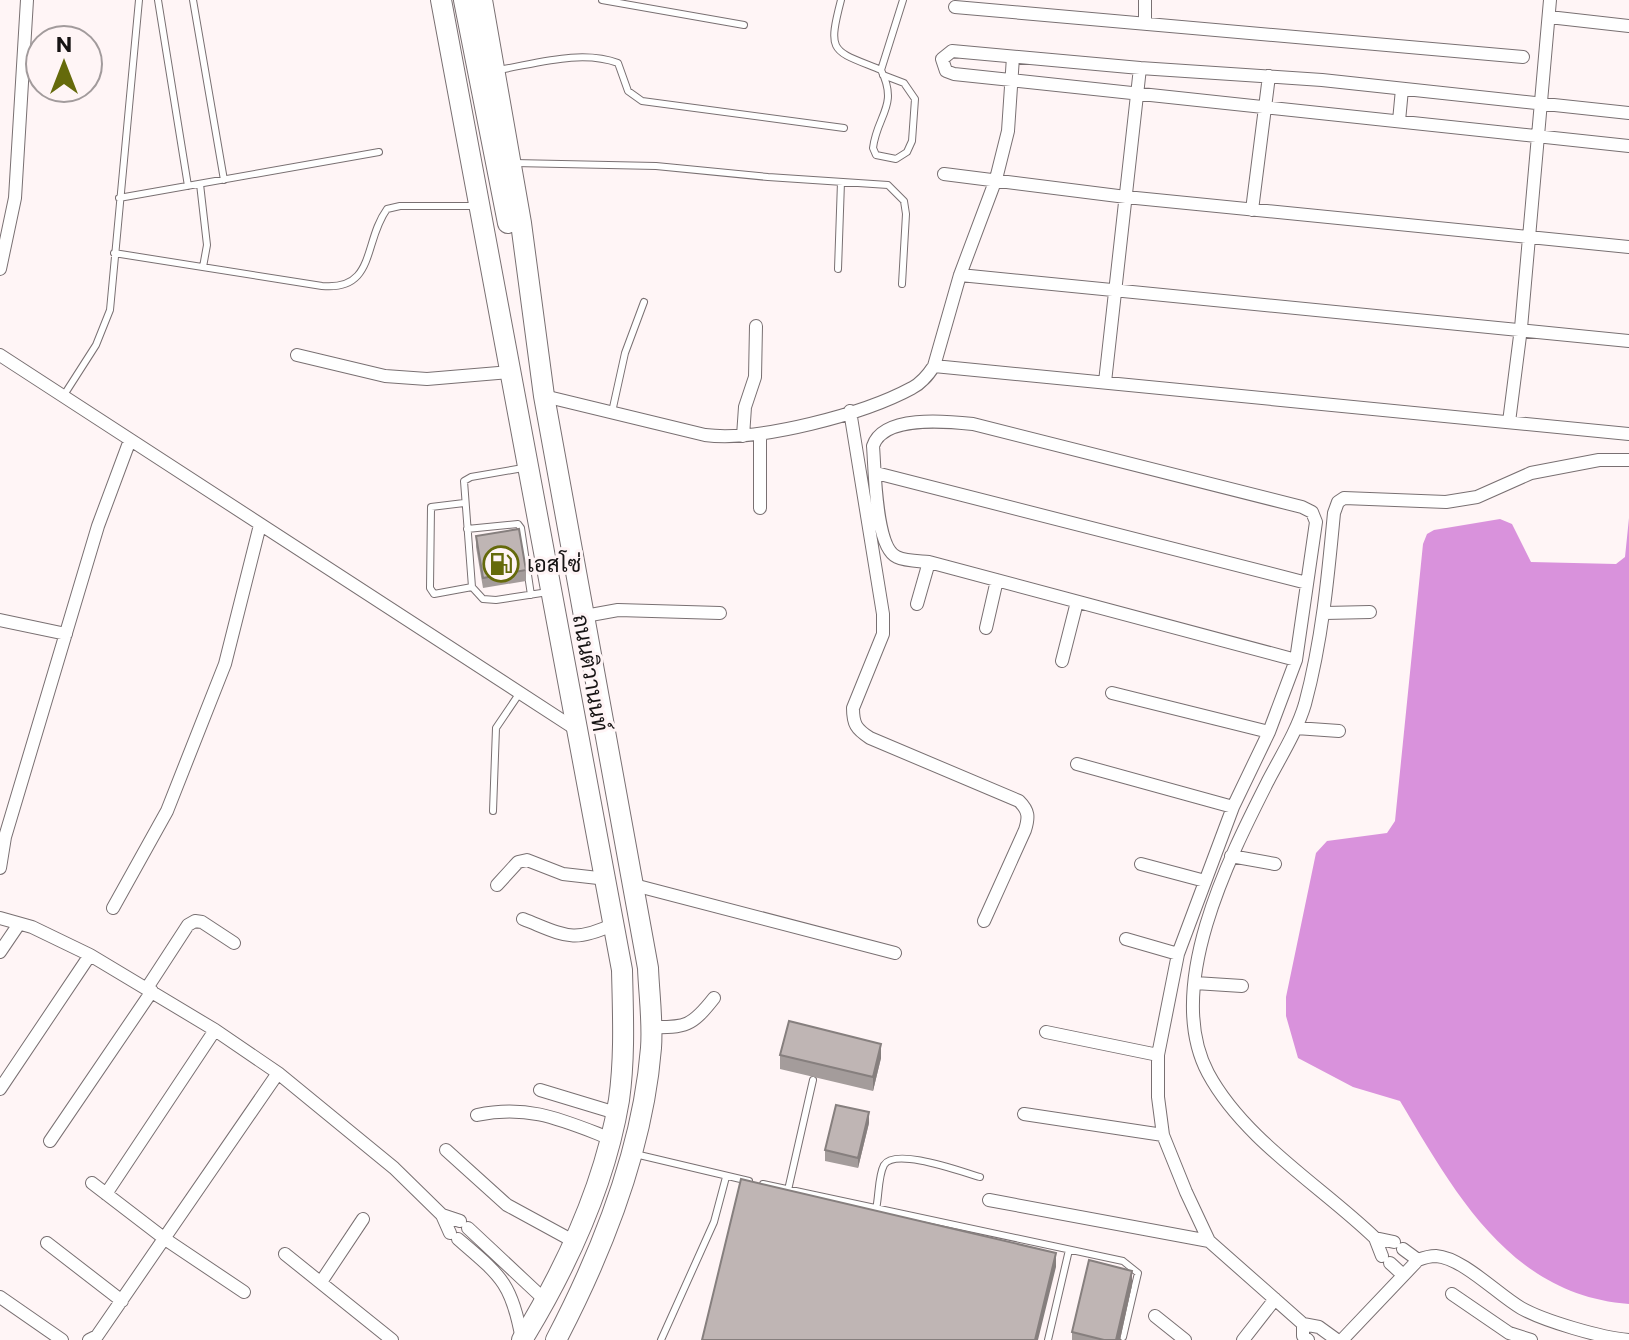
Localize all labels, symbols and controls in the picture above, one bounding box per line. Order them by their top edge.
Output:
north arrow [24,24,104,104]
text: N [56,30,72,57]
fuel station icon: เอสโซ่ [482,545,520,583]
place label: เอสโซ่ [527,550,581,577]
street label: ถนนติวานนท์ [568,612,615,734]

